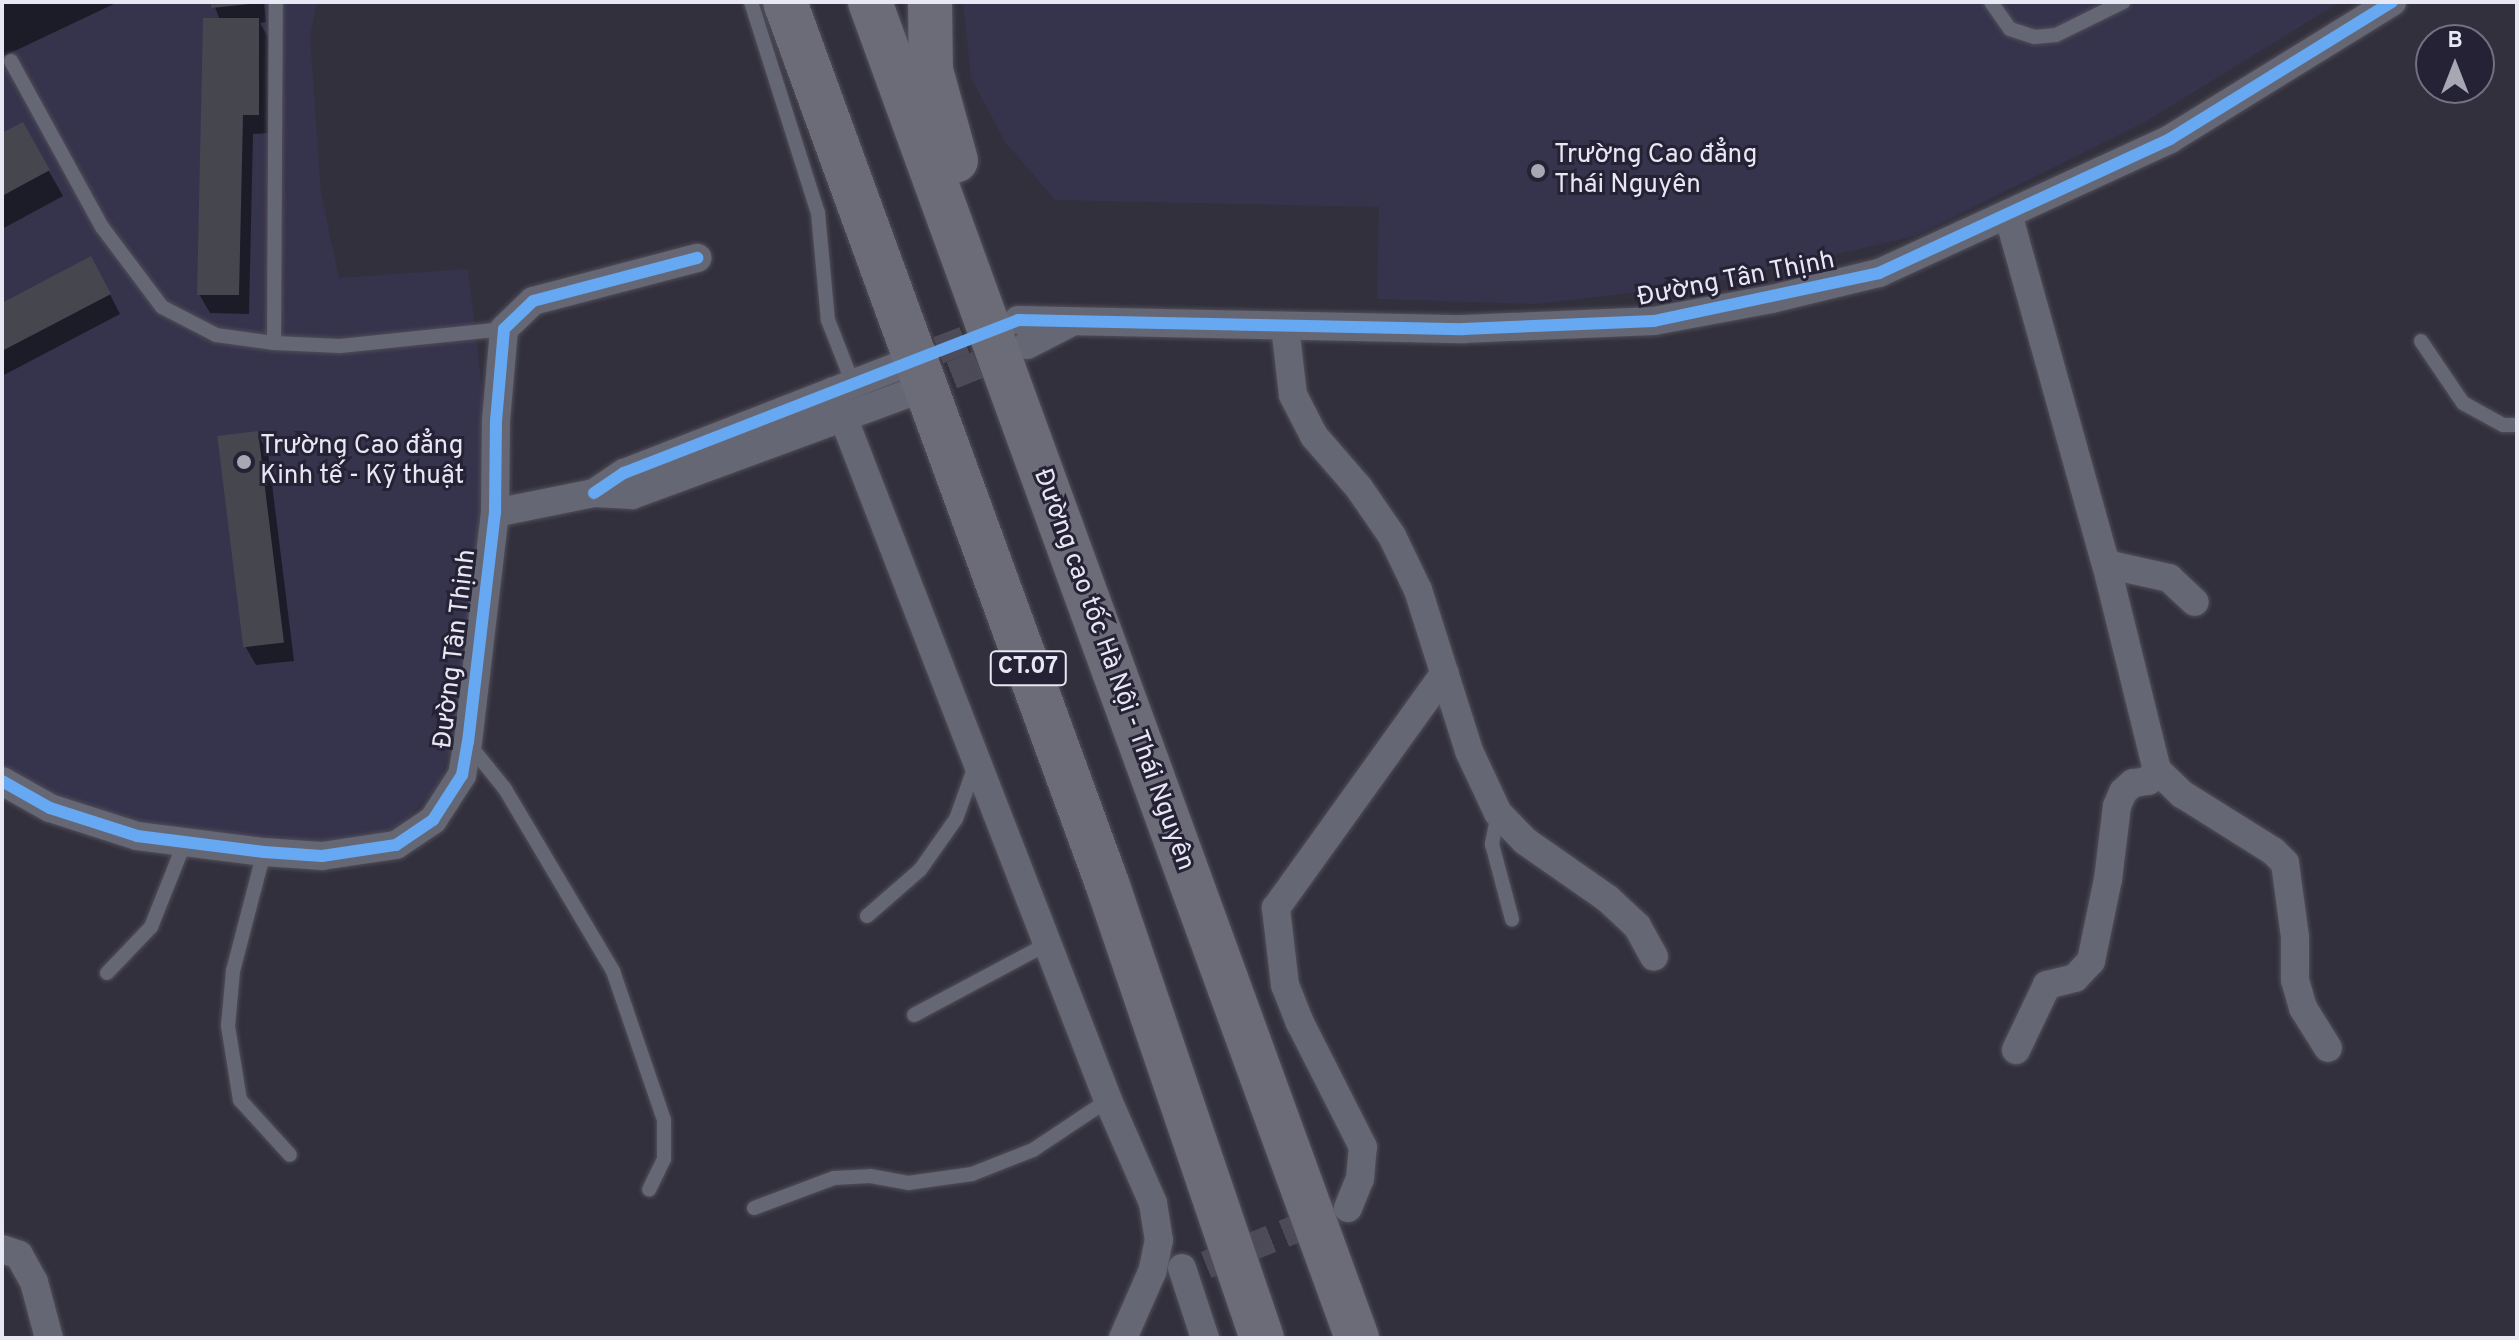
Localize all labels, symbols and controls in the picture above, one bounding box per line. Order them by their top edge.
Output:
north arrow [2415,24,2495,104]
text: B [2447,28,2463,55]
place label: Trường Cao đẳng Thái Nguyên [1554,140,1757,202]
marker: Trường Cao đẳng Thái Nguyên [1529,162,1547,180]
street label: Đường Tân Thịnh [1633,245,1839,315]
place label: Trường Cao đẳng Kinh tế - Kỹ thuật [260,431,464,492]
marker: Trường Cao đẳng Kinh tế - Kỹ thuật [235,453,253,471]
street label: Đường cao tốc Hà Nội - Thái Nguyên [1025,464,1201,876]
street label: Đường Tân Thịnh [428,546,484,752]
road number: CT.07 [988,648,1068,688]

